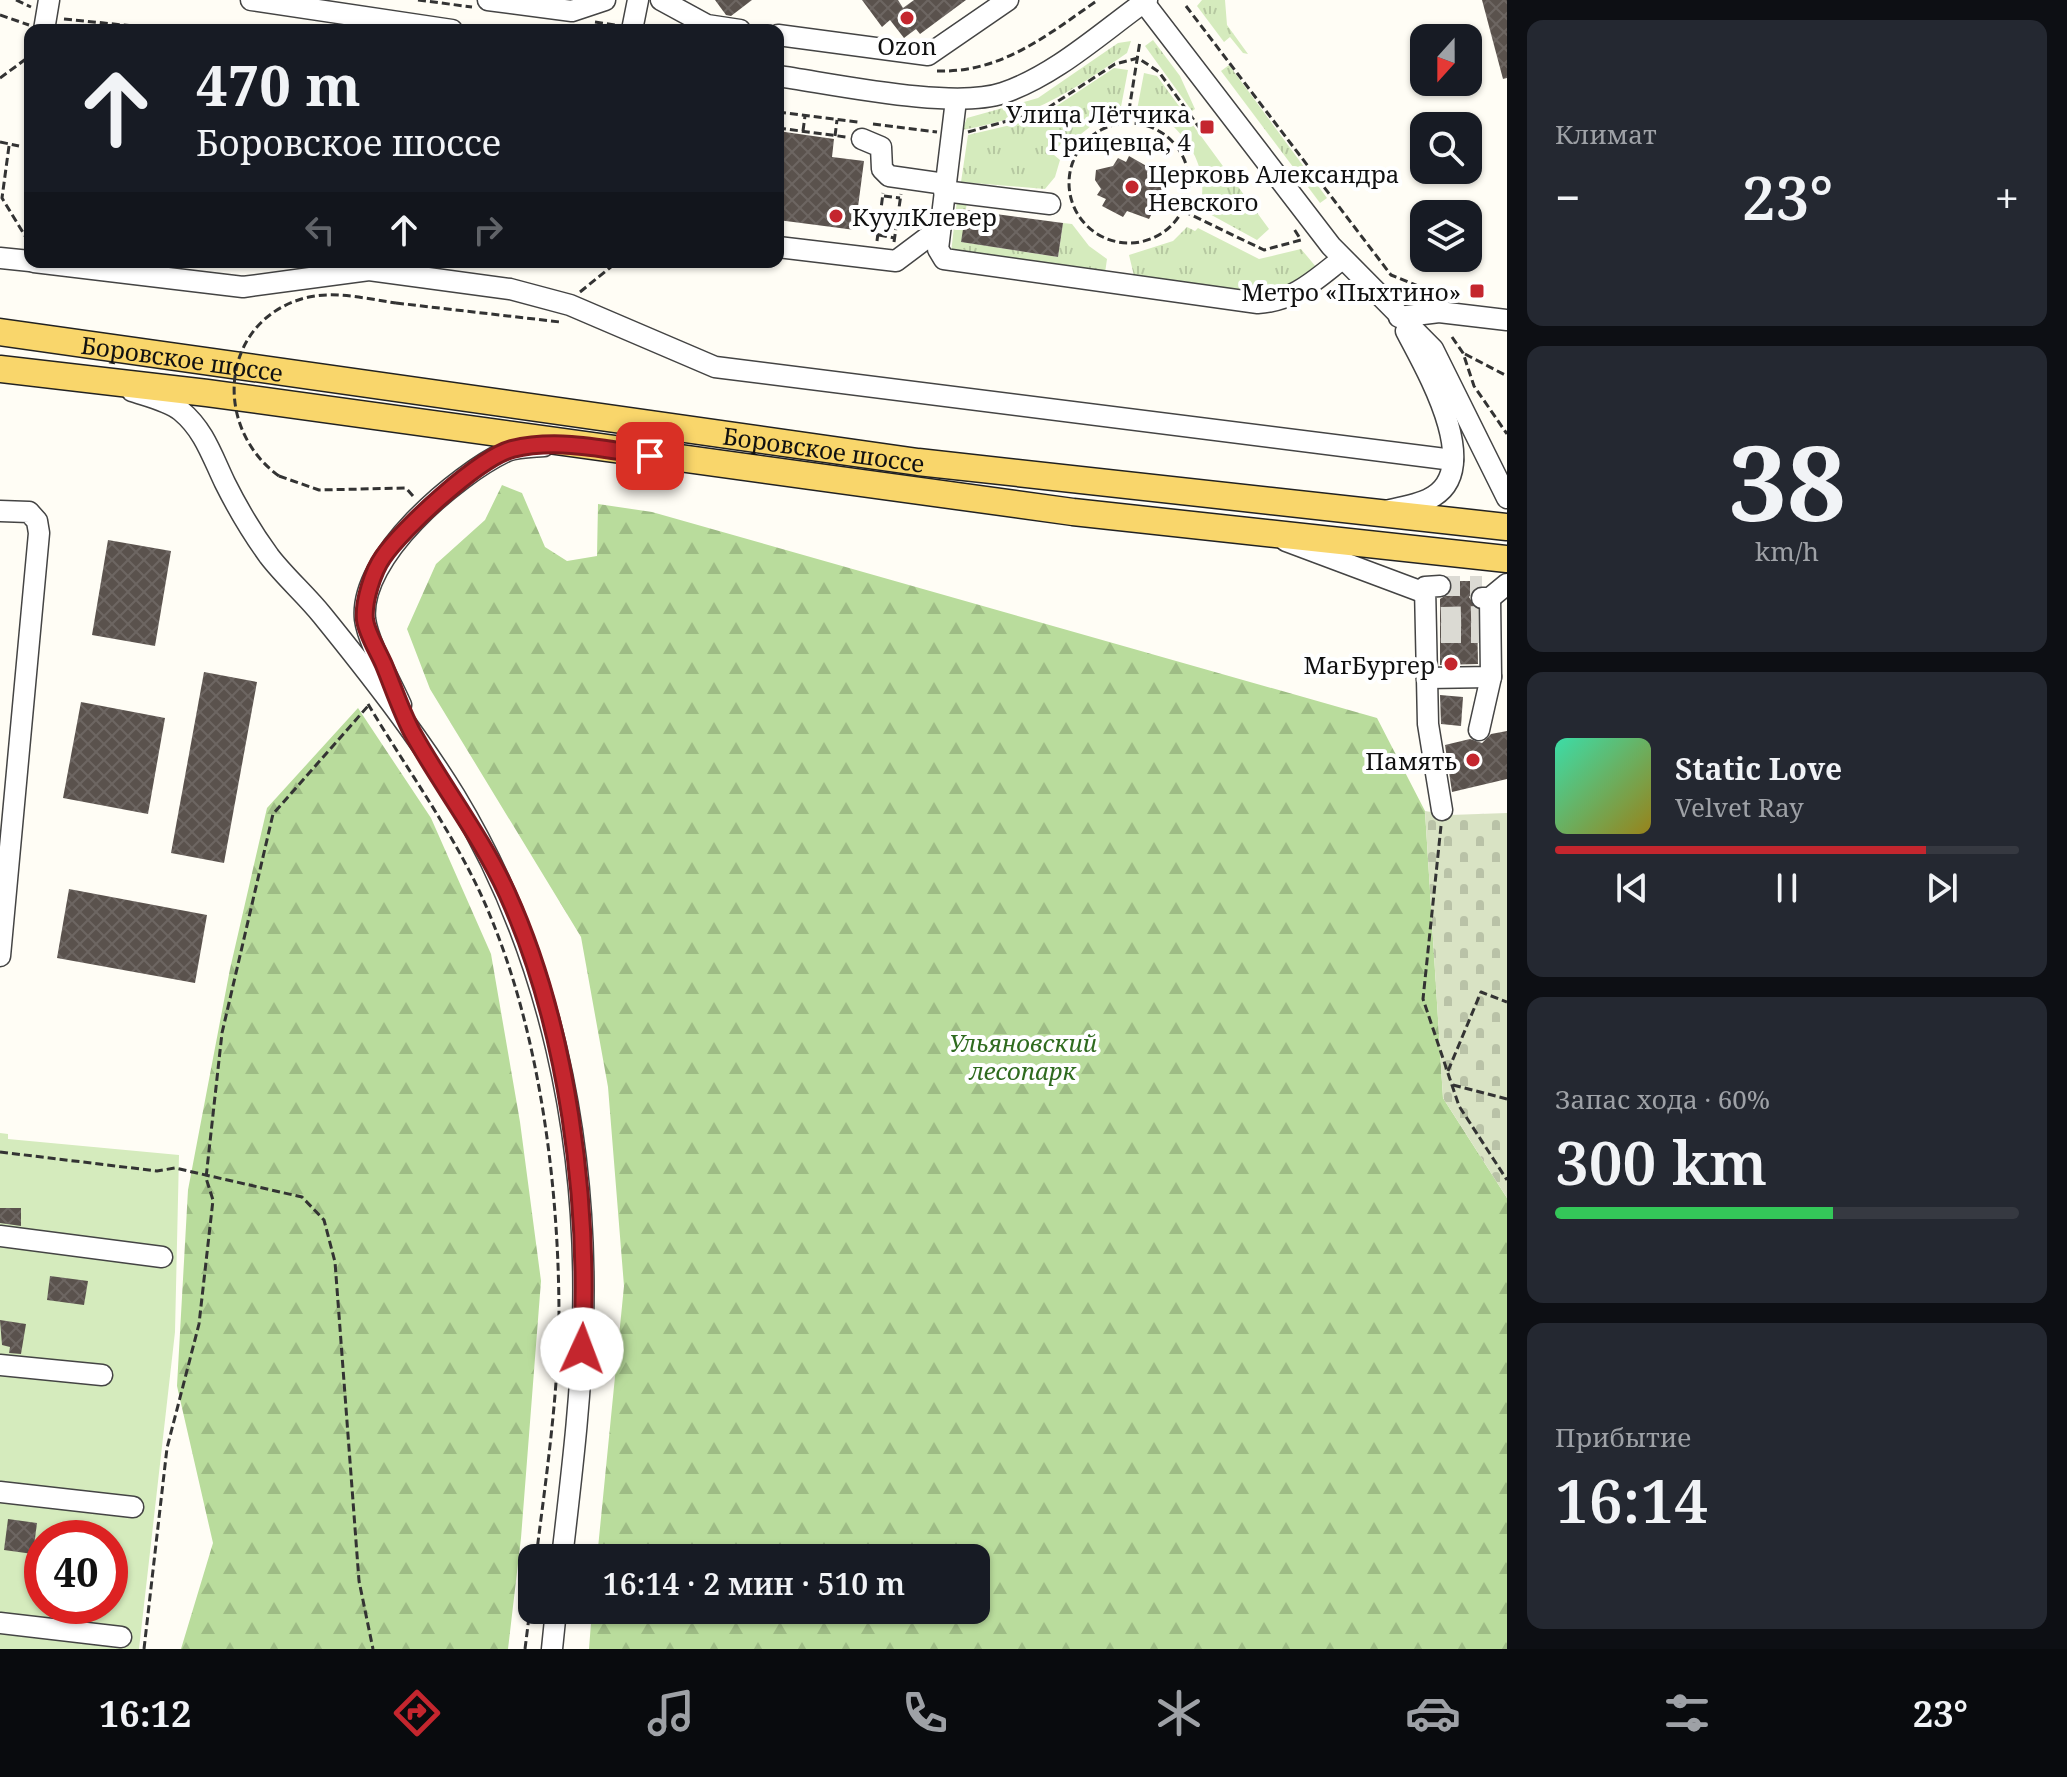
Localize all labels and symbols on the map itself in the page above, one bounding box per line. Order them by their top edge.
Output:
marker: Ozon [898,9,916,27]
north arrow [1410,24,1482,96]
place label: Ozon [877,29,937,62]
place label: Улица Лётчика Грицевца, 4 [1006,97,1192,158]
marker: Улица Лётчика Грицевца, 4 [1198,118,1216,136]
place label: Церковь Александра Невского [1148,157,1399,218]
marker: Церковь Александра Невского [1123,178,1141,196]
place label: КуулКлевер [852,200,997,233]
marker: КуулКлевер [827,207,845,225]
place label: Метро «Пыхтино» [1241,275,1461,308]
marker: Метро «Пыхтино» [1468,282,1486,300]
street label: Боровское шоссе [79,327,285,388]
street label: Боровское шоссе [721,418,926,479]
pin [616,422,684,490]
place label: МагБургер [1303,648,1435,681]
marker: МагБургер [1442,655,1460,673]
place label: Память [1365,744,1457,777]
marker: Память [1464,751,1482,769]
park label: Ульяновский лесопарк [949,1026,1097,1087]
position arrow [540,1307,624,1391]
speed limit sign: 40 [24,1520,128,1624]

